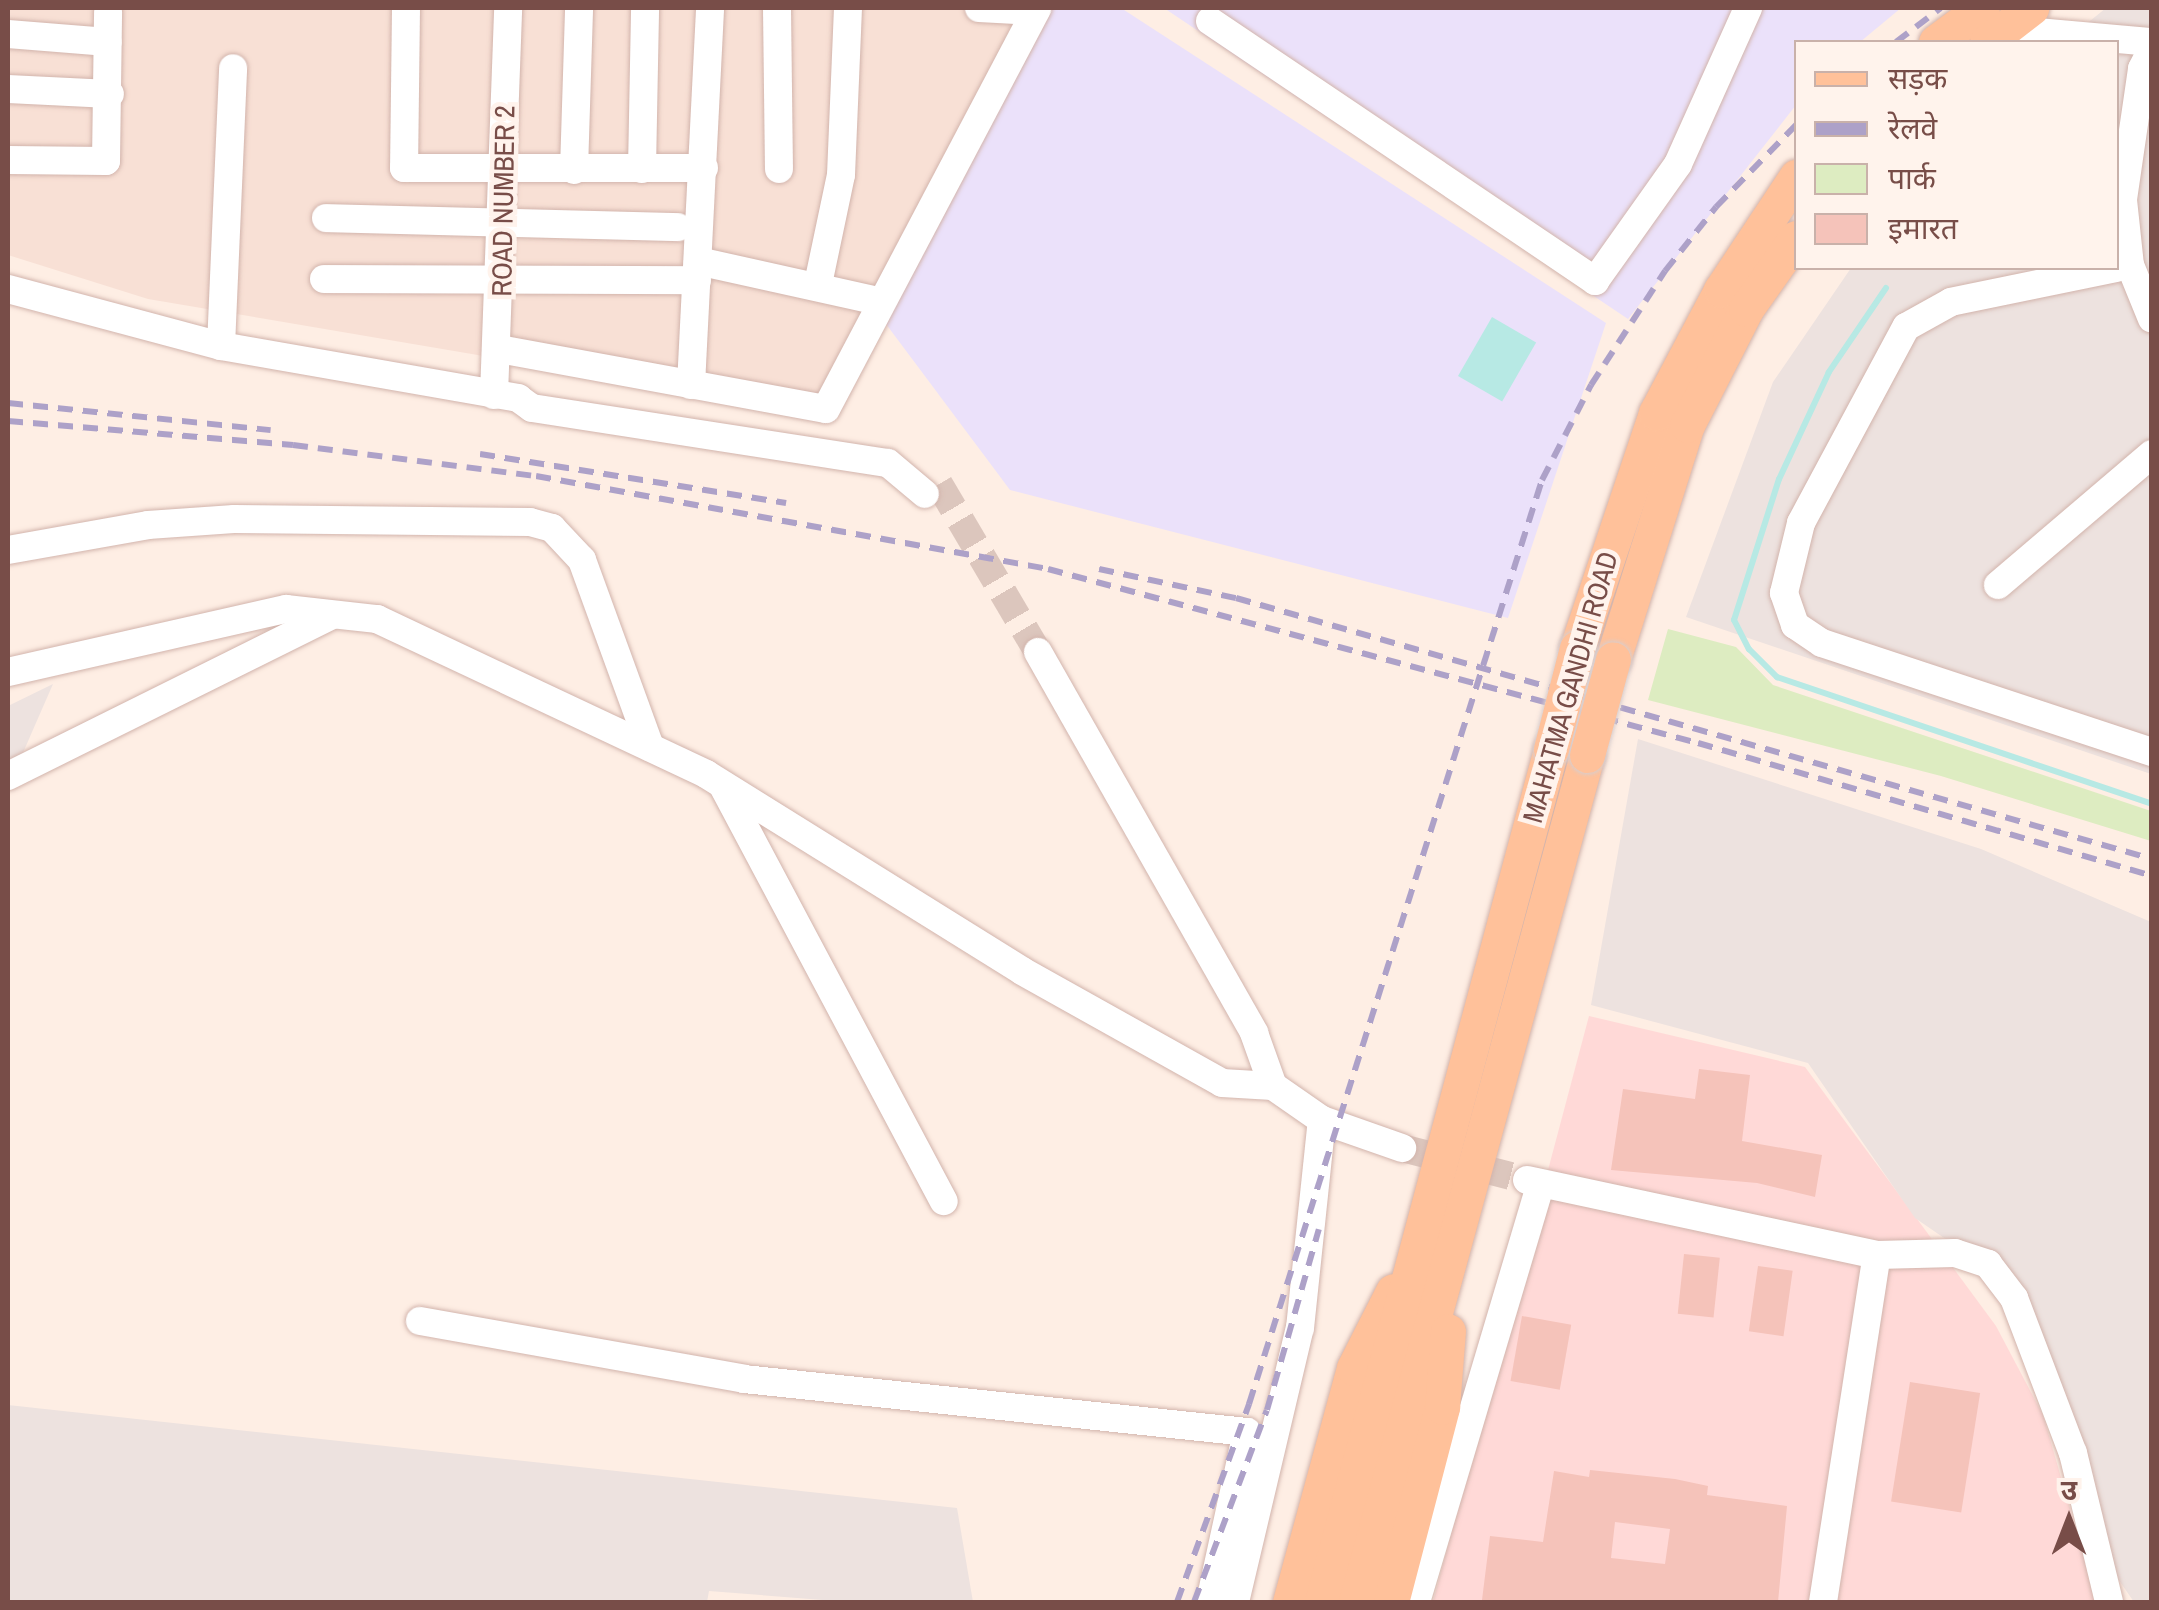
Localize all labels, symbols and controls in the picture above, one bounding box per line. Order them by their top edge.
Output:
legend [1794,40,2119,270]
text: सड़क [1888,58,1947,98]
street label: ROAD NUMBER 2 [485,105,521,297]
text: रेलवे [1888,108,1937,148]
text: पार्क [1888,158,1936,198]
text: इमारत [1888,208,1958,248]
street label: MAHATMA GANDHI ROAD [1515,547,1625,827]
north arrow [2019,1470,2119,1570]
text: उ [2061,1471,2077,1509]

